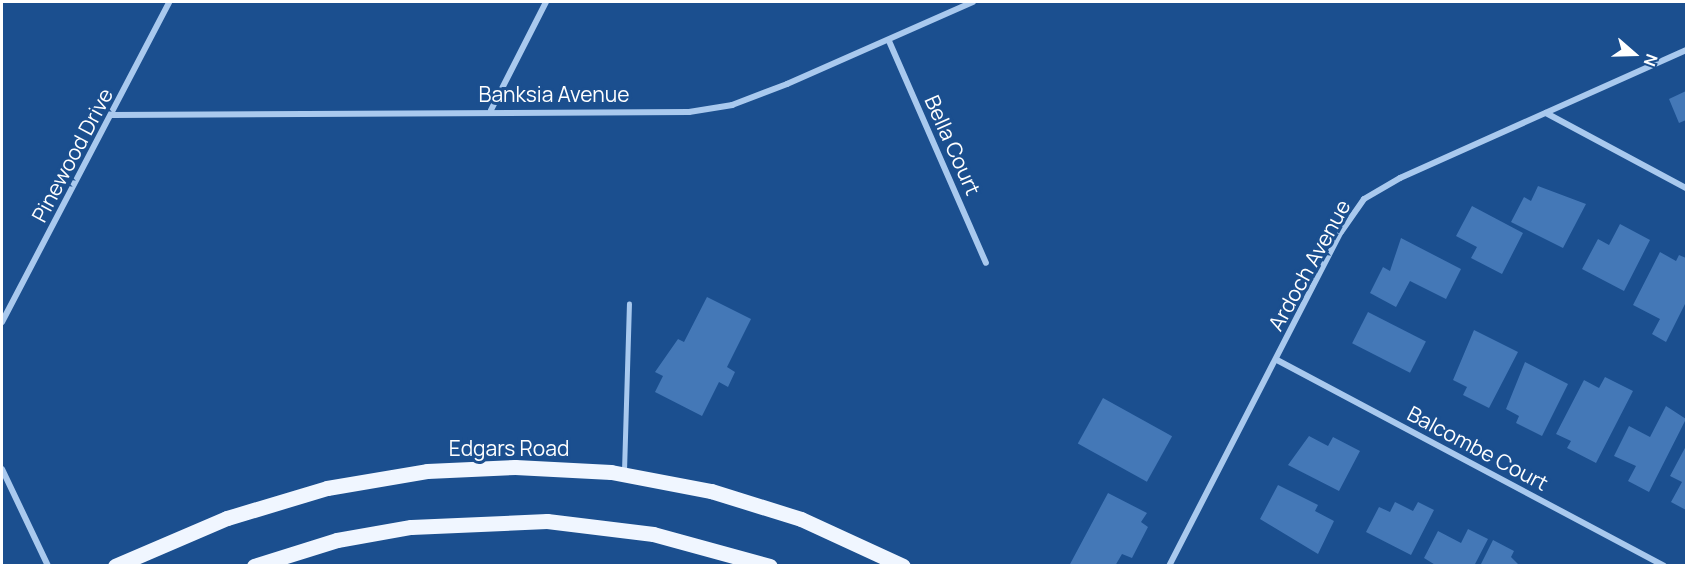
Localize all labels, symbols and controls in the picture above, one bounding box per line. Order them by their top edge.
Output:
north arrow [1604,24,1664,84]
text: N [1639,51,1663,69]
street label: Banksia Avenue [479,81,629,107]
street label: Pinewood Drive [26,84,118,226]
street label: Bella Court [920,91,986,199]
street label: Ardoch Avenue [1263,195,1355,335]
street label: Balcombe Court [1403,400,1553,496]
street label: Edgars Road [449,435,569,461]

